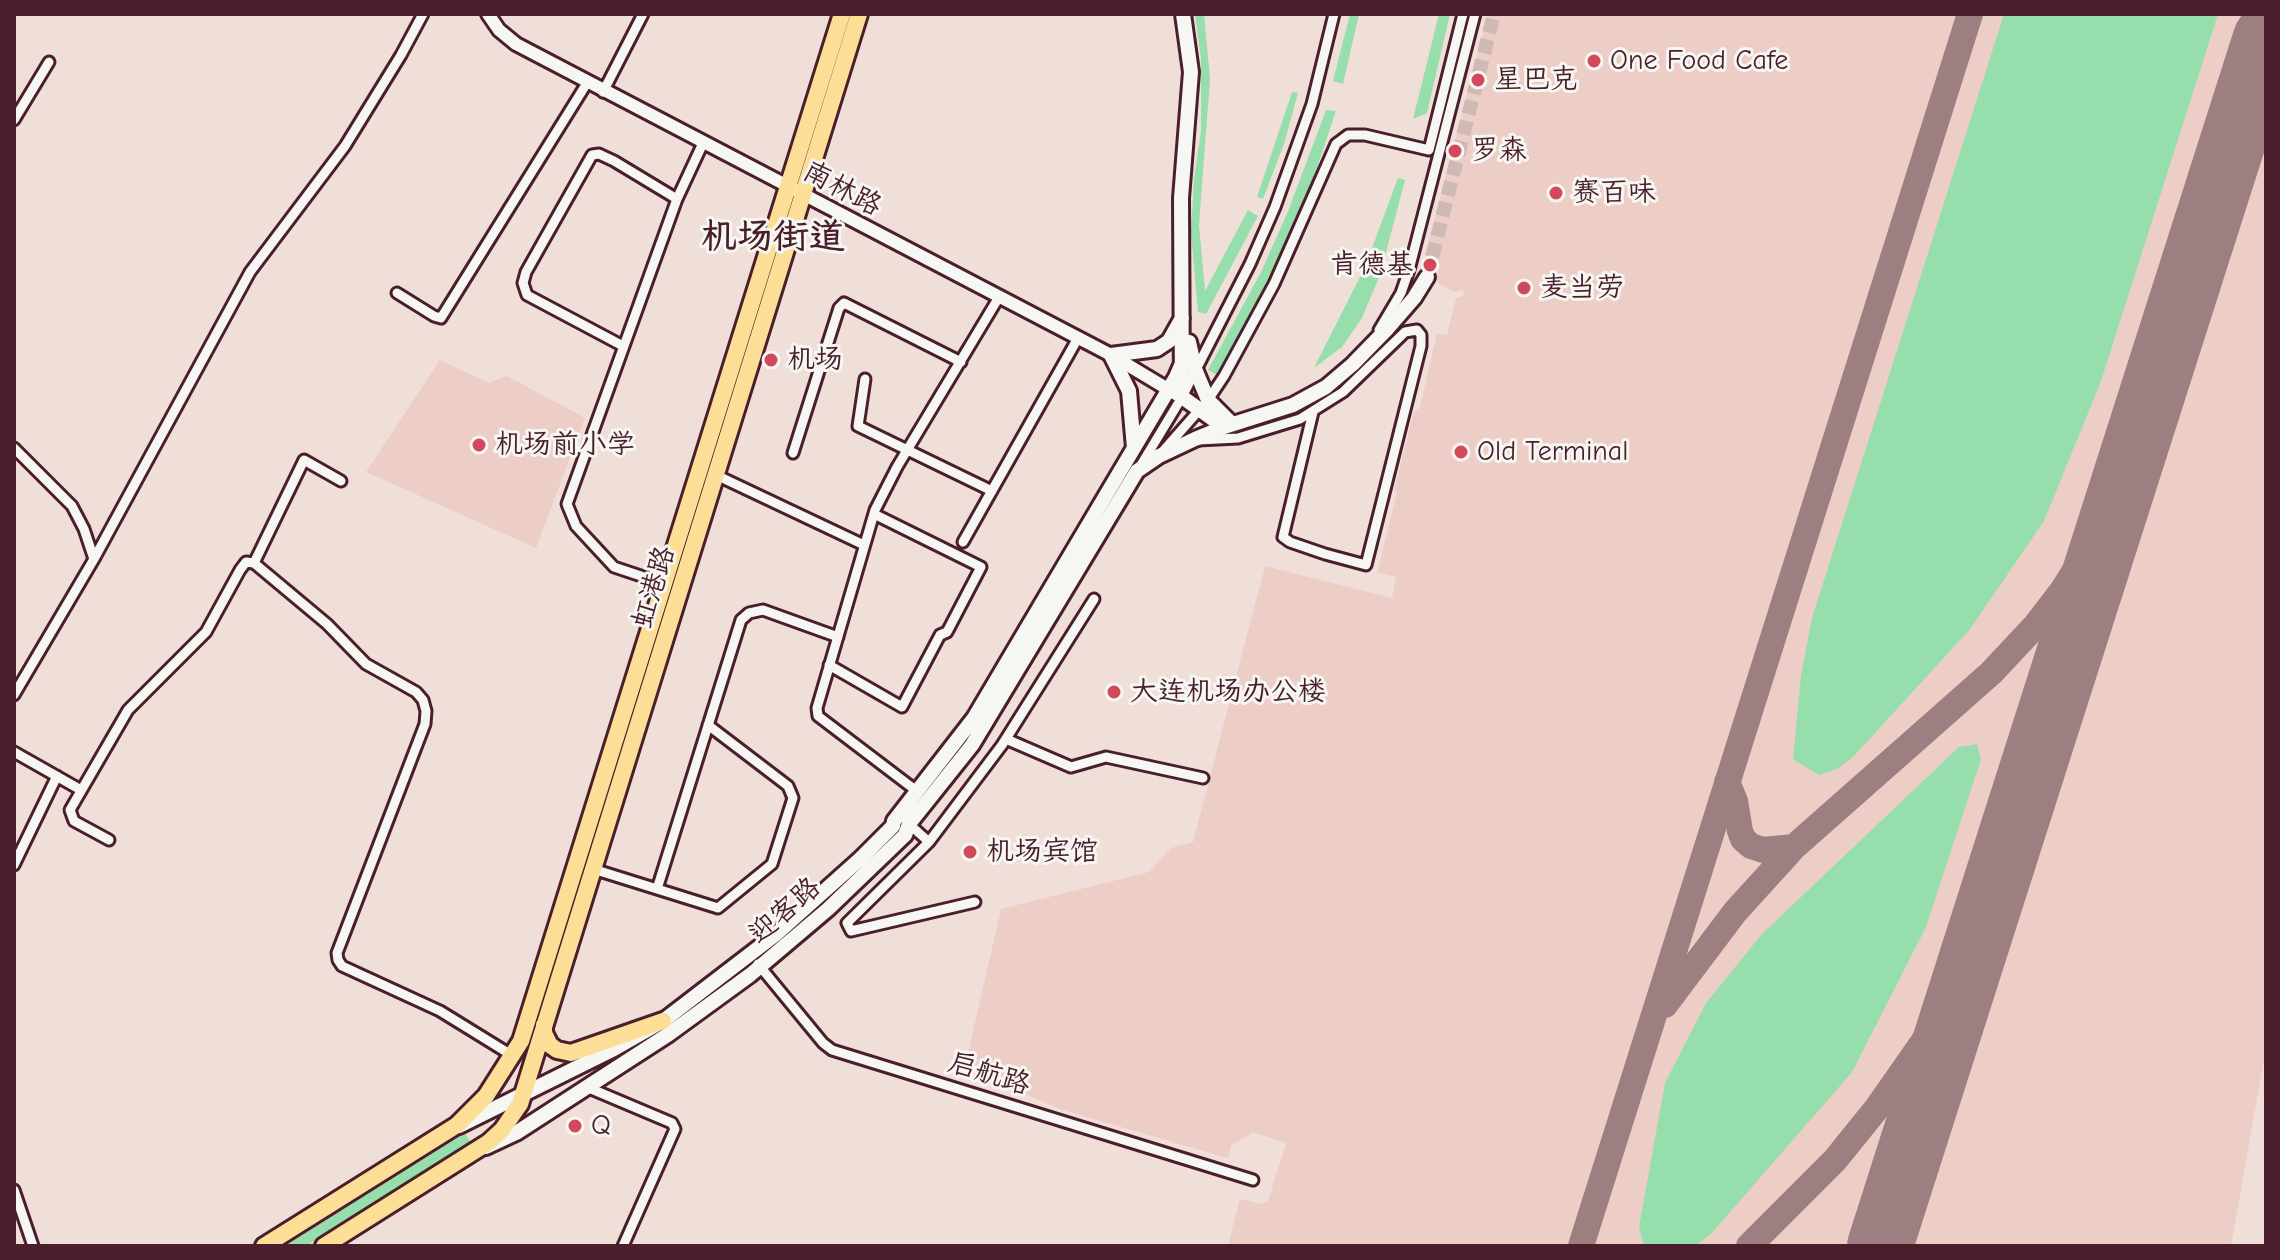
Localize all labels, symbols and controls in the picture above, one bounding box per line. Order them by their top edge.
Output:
place label: One Food Cafe [1610,44,1788,78]
marker: One Food Cafe [1585,52,1603,70]
place label: 星巴克 [1494,63,1578,97]
marker: 星巴克 [1469,71,1487,89]
place label: 罗森 [1471,134,1527,168]
marker: 罗森 [1446,142,1464,160]
street label: 南林路 [797,154,887,224]
place label: 赛百味 [1572,176,1656,210]
marker: 赛百味 [1547,184,1565,202]
district label: 机场街道 [701,216,845,260]
place label: 肯德基 [1330,248,1414,282]
marker: 肯德基 [1421,256,1439,274]
place label: 麦当劳 [1540,271,1624,305]
marker: 麦当劳 [1515,279,1533,297]
place label: 机场 [787,343,843,377]
marker: 机场 [762,351,780,369]
place label: 机场前小学 [495,428,635,462]
place label: Old Terminal [1477,435,1628,469]
marker: 机场前小学 [470,436,488,454]
marker: Old Terminal [1452,443,1470,461]
street label: 虹港路 [626,542,682,632]
place label: 大连机场办公楼 [1130,675,1326,709]
marker: 大连机场办公楼 [1105,683,1123,701]
place label: 机场宾馆 [986,835,1098,869]
marker: 机场宾馆 [961,843,979,861]
street label: 迎客路 [742,871,828,951]
street label: 启航路 [944,1046,1034,1102]
place label: Q [591,1109,611,1143]
marker: Q [566,1117,584,1135]

